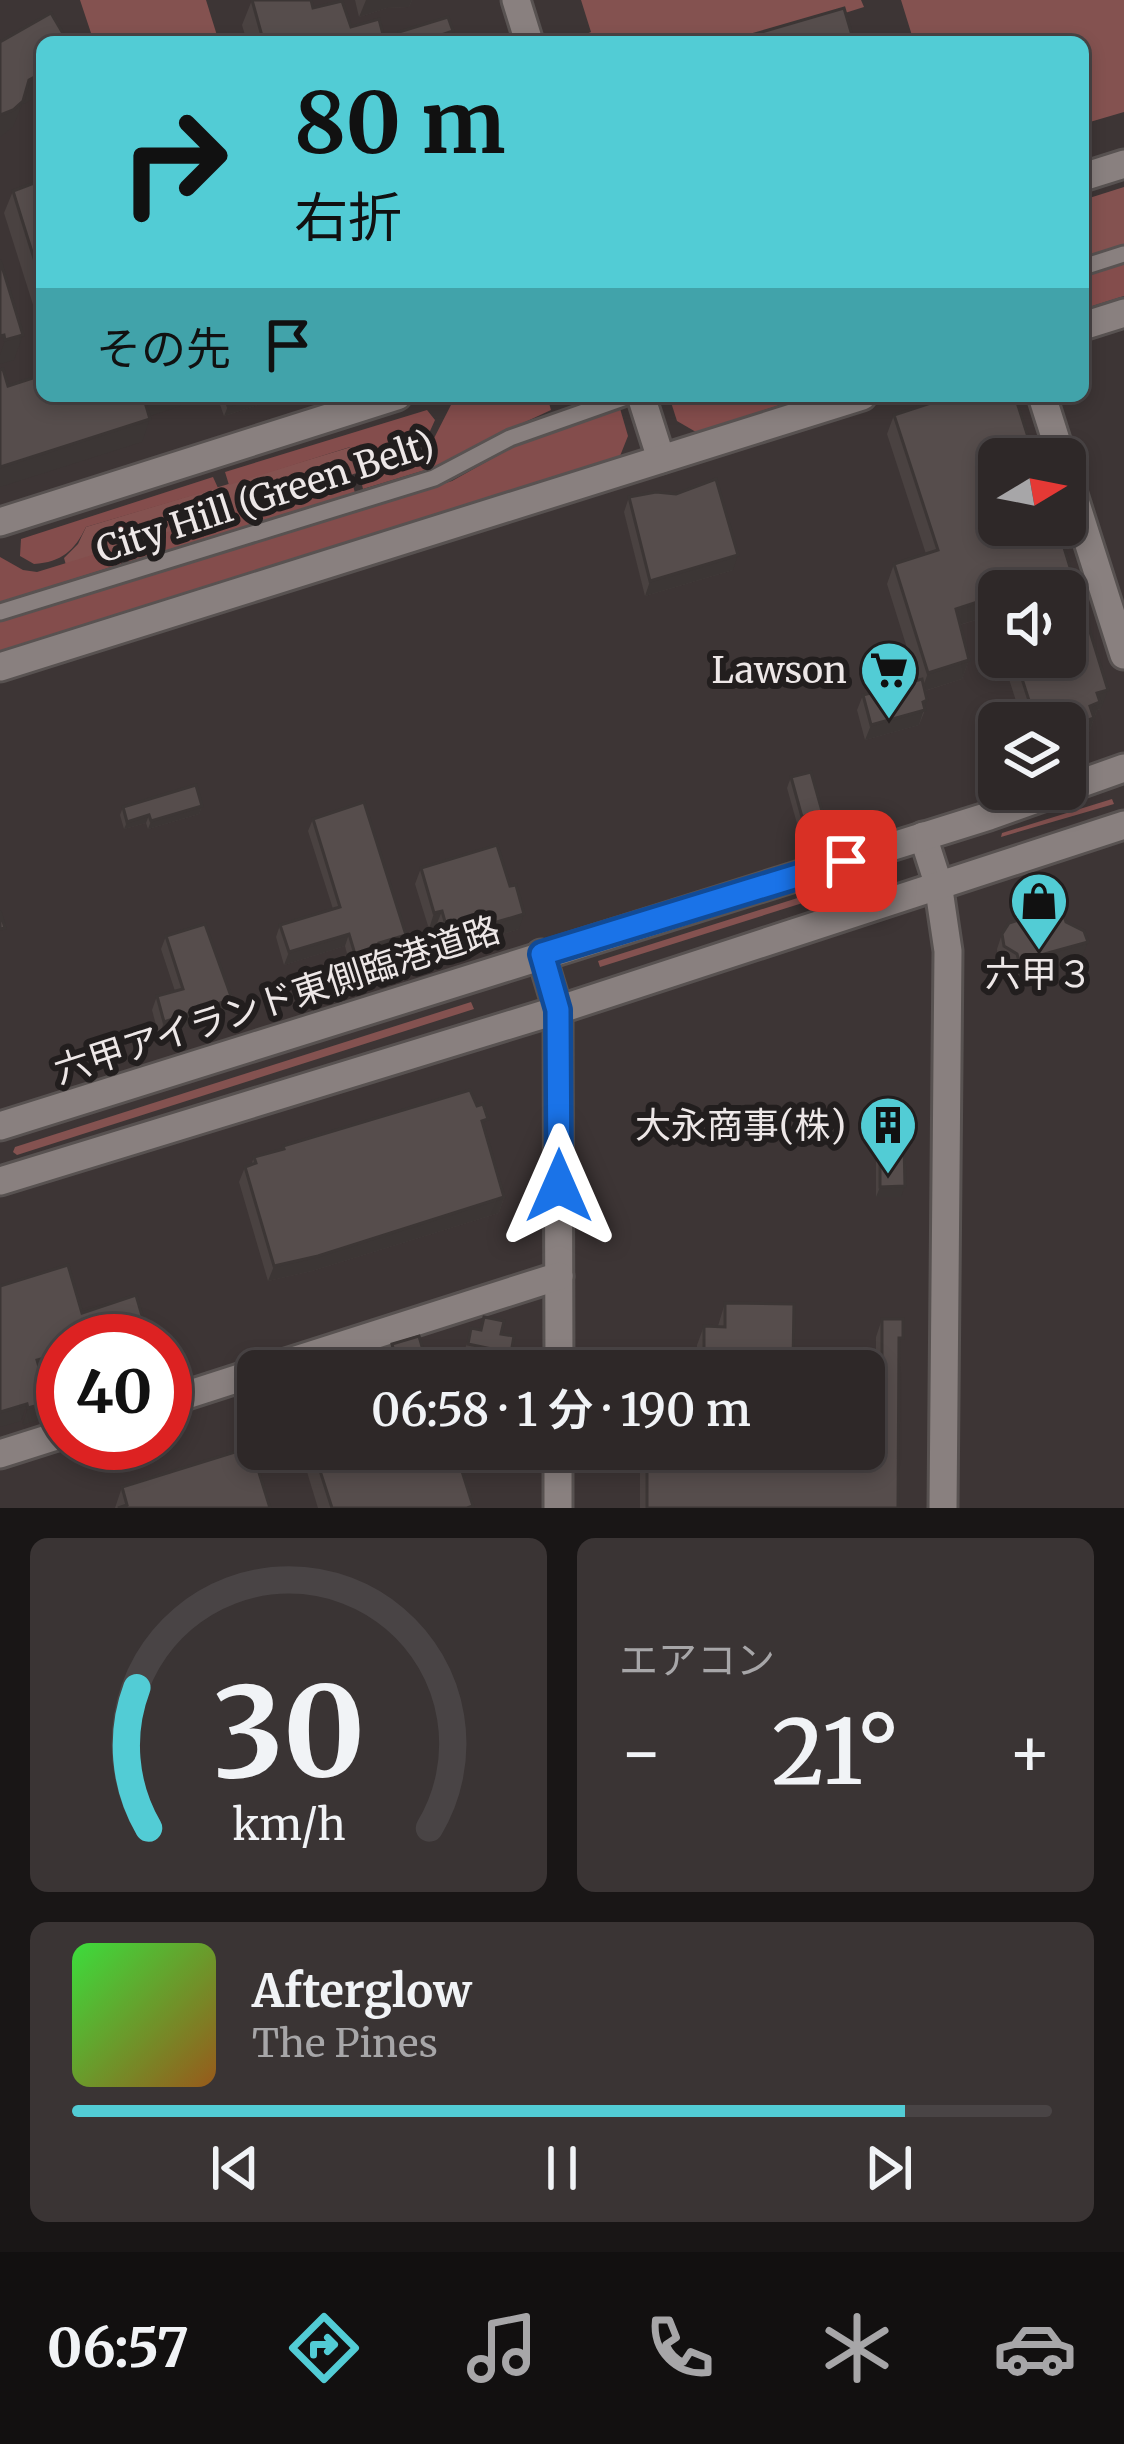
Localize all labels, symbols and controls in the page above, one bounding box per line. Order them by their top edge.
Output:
text: 80 m [294,70,506,176]
icon: right [96,84,252,240]
text: 右折 [294,184,402,252]
icon: arrive [255,312,321,378]
text: その先 [96,321,231,377]
street label: City Hill (Green Belt) [90,421,440,573]
north arrow [978,438,1086,546]
map controls [978,438,1086,810]
button: sound [978,570,1086,678]
supermarket icon: Lawson [858,639,920,721]
place label: Lawson [711,648,847,693]
button: layers [978,702,1086,810]
pin [795,810,897,912]
icon: arrive [813,828,879,894]
shop icon: 六甲３ [1008,870,1070,952]
street label: 六甲アイランド東側臨港道路 [48,907,506,1093]
place label: 六甲３ [985,952,1093,997]
building icon: 大永商事(株) [857,1094,919,1176]
place label: 大永商事(株) [635,1103,846,1148]
position arrow [496,1123,622,1249]
speed limit sign: 40 [36,1314,192,1470]
text: 06:58 · 1 分 · 190 m [371,1382,751,1438]
text: エアコン [619,1636,775,1685]
text: 30 [212,1654,365,1811]
text: 21° [772,1695,899,1809]
text: − [619,1711,663,1794]
text: + [1008,1711,1052,1794]
text: km/h [232,1798,345,1852]
text: Afterglow [252,1963,472,2019]
text: The Pines [252,2019,438,2068]
icon: previous [202,2135,268,2201]
icon: pause [529,2135,595,2201]
icon: next [856,2135,922,2201]
icon: directions [282,2306,366,2390]
icon: music [460,2306,544,2390]
icon: phone [638,2306,722,2390]
icon: climate [815,2306,899,2390]
icon: car [993,2306,1077,2390]
text: 06:57 [47,2314,189,2382]

